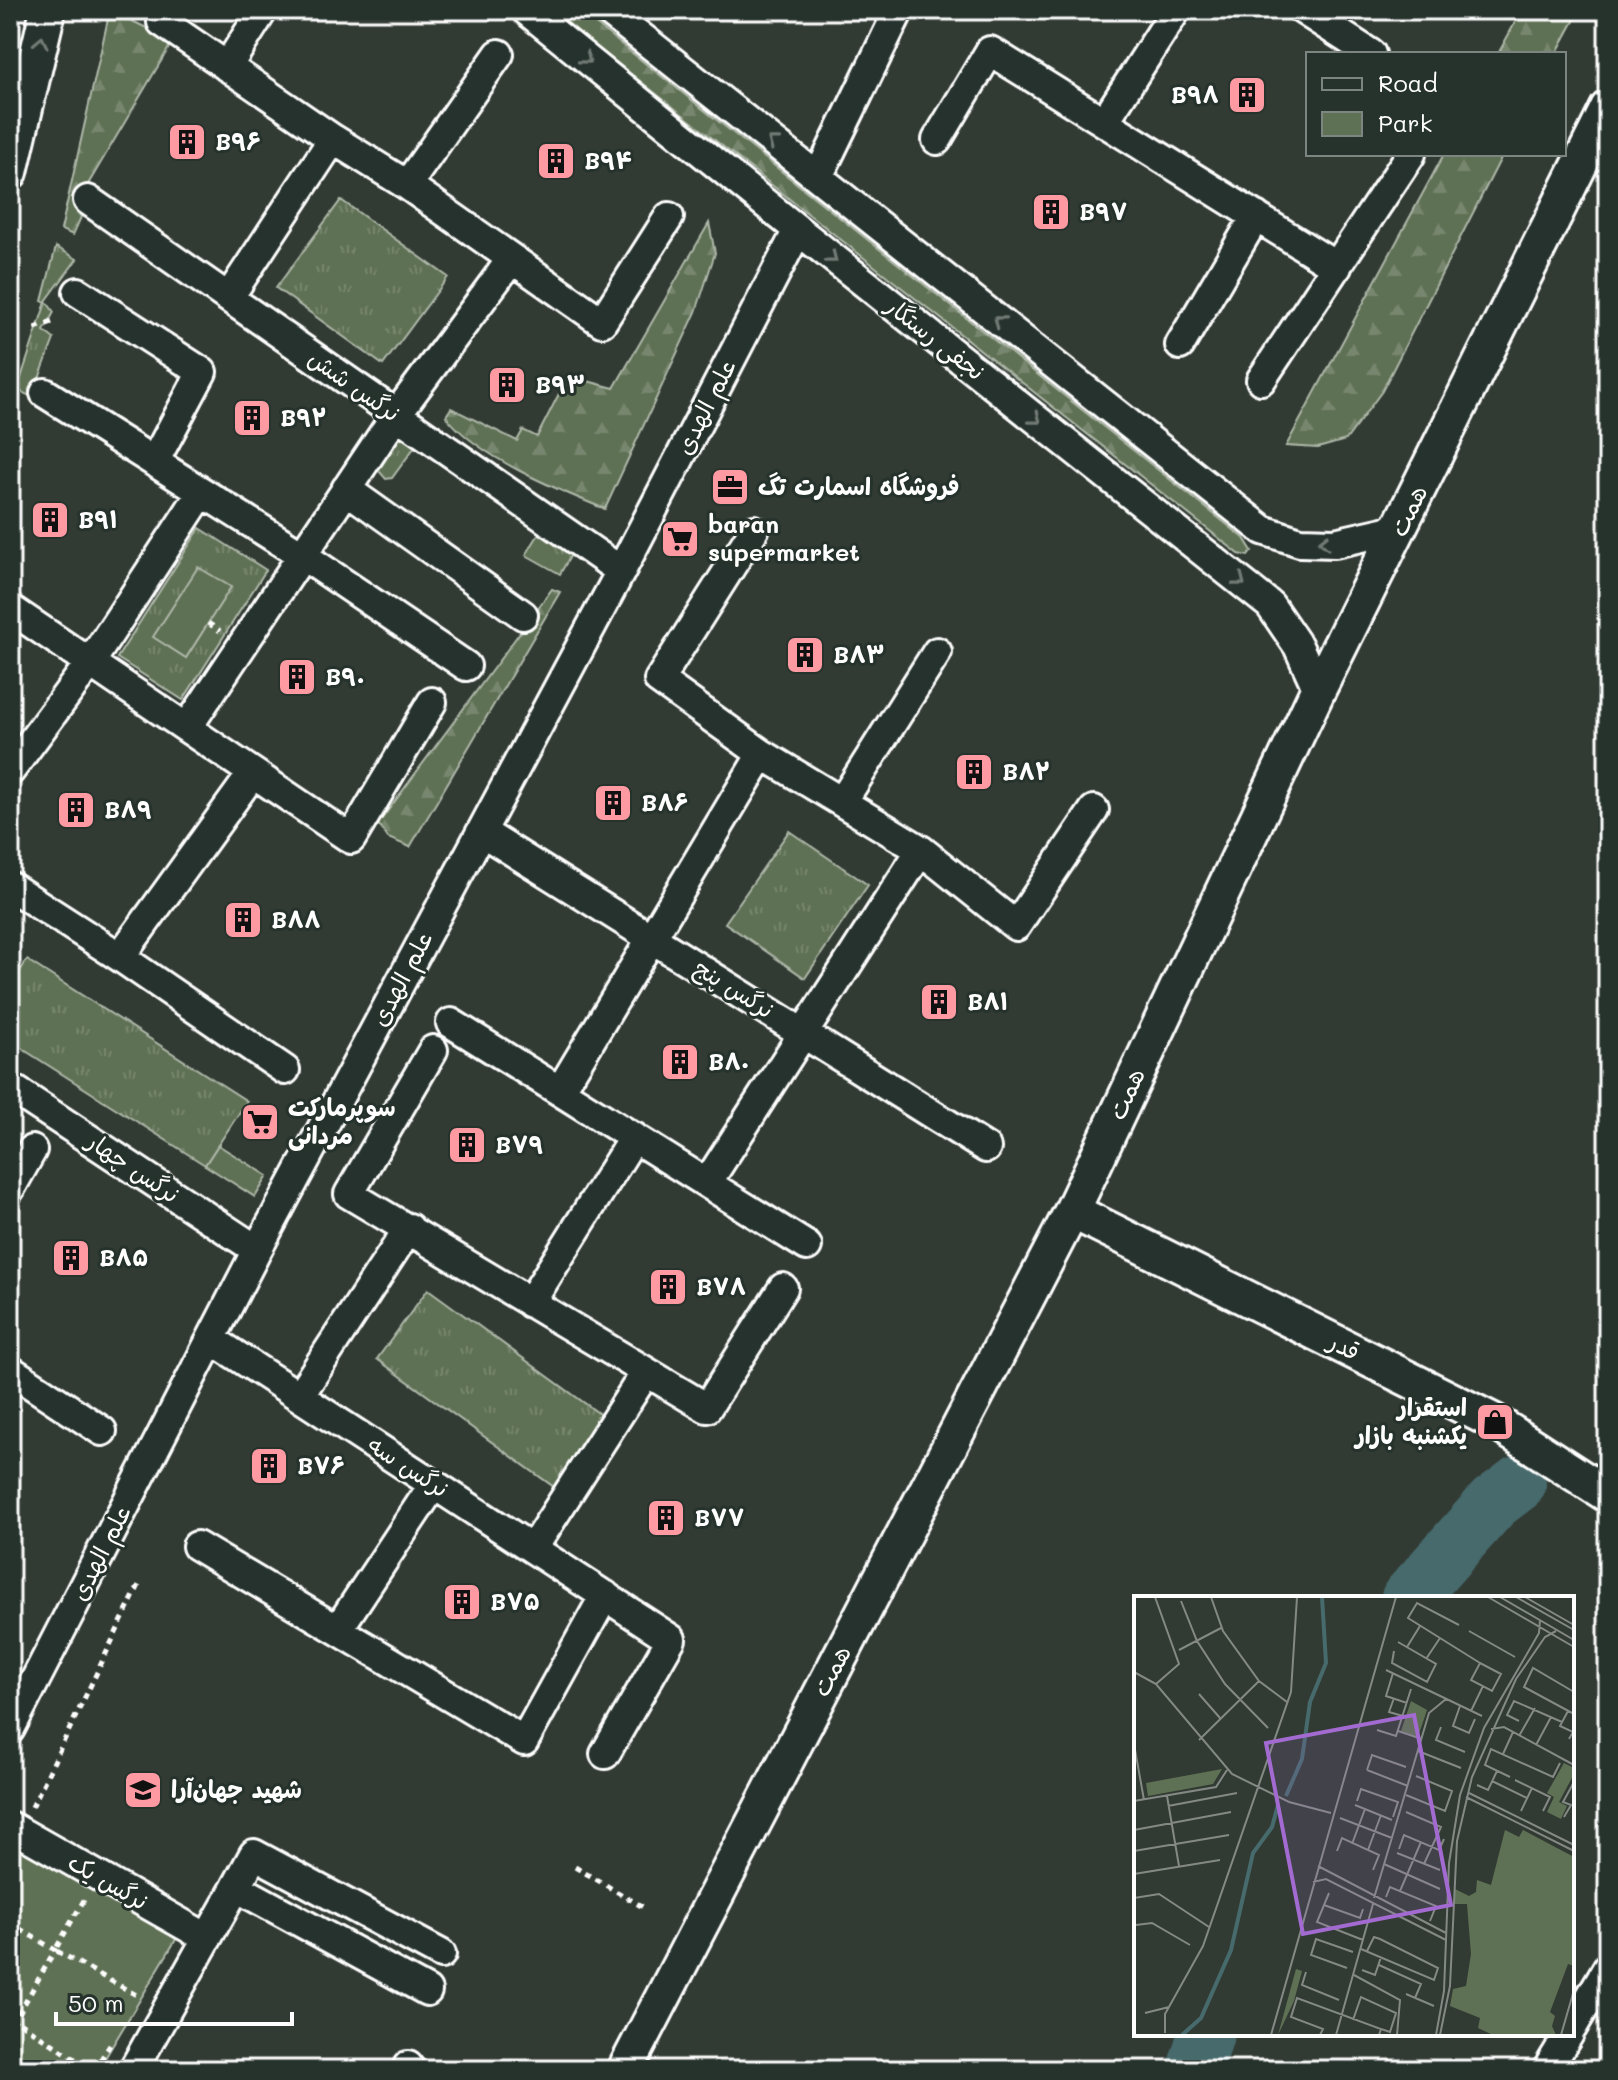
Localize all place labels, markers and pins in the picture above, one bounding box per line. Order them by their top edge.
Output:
building icon: B۹۸ [1226,74,1268,116]
place label: B۹۸ [1171,78,1219,109]
building icon: B۹۶ [166,121,208,163]
place label: B۹۶ [215,125,260,156]
building icon: B۹۴ [535,140,577,182]
place label: B۹۴ [584,144,633,175]
building icon: B۹۷ [1030,191,1072,233]
place label: B۹۷ [1079,195,1128,226]
building icon: B۹۳ [486,364,528,406]
place label: B۹۳ [535,368,586,399]
building icon: B۹۲ [231,397,273,439]
place label: B۹۲ [280,401,327,432]
office icon: فروشگاه اسمارت تگ [709,466,751,508]
place label: فروشگاه اسمارت تگ [758,470,960,501]
building icon: B۹۱ [29,499,71,541]
place label: B۹۱ [78,503,118,534]
place label: baran supermarket [708,508,860,567]
supermarket icon: baran supermarket [659,518,701,560]
building icon: B۸۳ [784,634,826,676]
place label: B۸۳ [833,638,885,669]
building icon: B۹۰ [276,656,318,698]
place label: B۹۰ [325,660,365,691]
building icon: B۸۲ [953,751,995,793]
place label: B۸۲ [1002,755,1051,786]
building icon: B۸۶ [592,782,634,824]
place label: B۸۶ [641,786,688,817]
building icon: B۸۹ [55,789,97,831]
place label: B۸۹ [104,793,152,824]
building icon: B۸۸ [222,899,264,941]
place label: B۸۸ [271,903,321,934]
building icon: B۸۱ [918,981,960,1023]
place label: B۸۱ [967,985,1009,1016]
building icon: B۸۰ [659,1041,701,1083]
place label: B۸۰ [708,1045,749,1076]
place label: سوپرمارکت مردانی [288,1091,396,1151]
supermarket icon: سوپرمارکت مردانی [239,1101,281,1143]
building icon: B۷۹ [446,1124,488,1166]
place label: B۷۹ [495,1128,544,1159]
building icon: B۸۵ [50,1237,92,1279]
place label: B۸۵ [99,1241,148,1272]
building icon: B۷۸ [647,1266,689,1308]
place label: B۷۸ [696,1270,746,1301]
place label: استقرار یکشنبه بازار [1353,1391,1467,1450]
shop icon: استقرار یکشنبه بازار [1474,1401,1516,1443]
building icon: B۷۶ [248,1445,290,1487]
place label: B۷۶ [297,1449,344,1480]
building icon: B۷۷ [645,1497,687,1539]
place label: B۷۷ [694,1501,745,1532]
building icon: B۷۵ [441,1581,483,1623]
place label: B۷۵ [490,1585,540,1616]
school or university icon: شهید جهان‌آرا [122,1769,164,1811]
place label: شهید جهان‌آرا [171,1773,302,1804]

